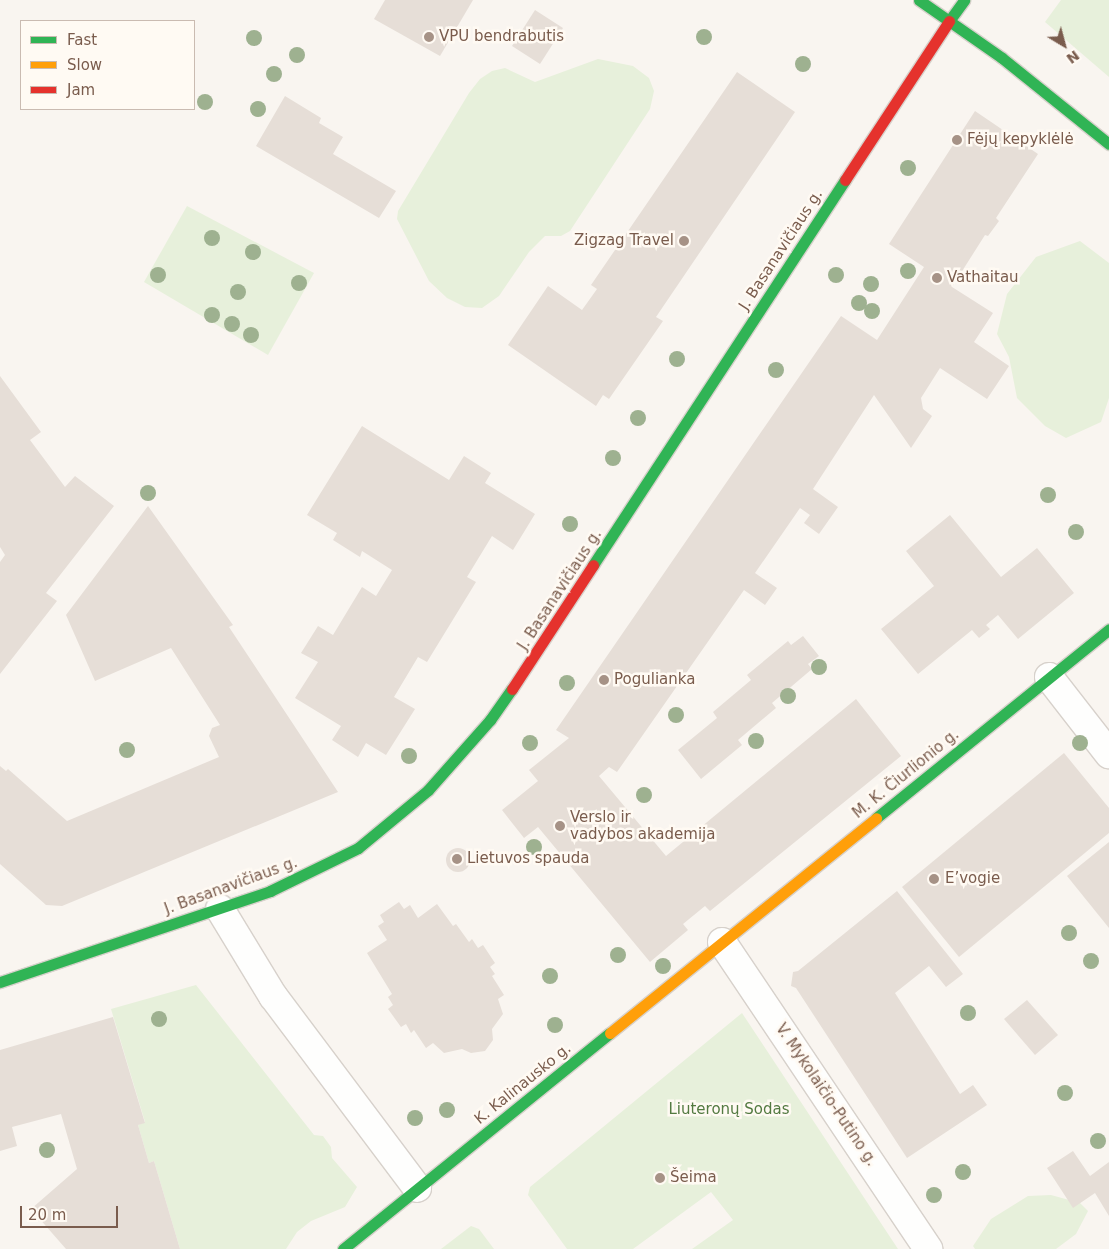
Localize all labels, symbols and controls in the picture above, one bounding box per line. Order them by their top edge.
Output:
legend [20,20,195,110]
north arrow [1039,20,1089,70]
place label: VPU bendrabutis [439,28,564,46]
text: Fast [67,31,97,49]
marker: VPU bendrabutis [423,31,435,43]
text: N [1064,47,1083,67]
text: Slow [67,56,102,74]
text: Jam [67,81,95,99]
place label: Fėjų kepyklėlė [967,131,1074,149]
marker: Fėjų kepyklėlė [951,134,963,146]
street label: J. Basanavičiaus g. [735,186,827,314]
place label: Zigzag Travel [574,232,674,250]
marker: Zigzag Travel [678,235,690,247]
place label: Vathaitau [947,269,1019,287]
marker: Vathaitau [931,272,943,284]
street label: J. Basanavičiaus g. [514,526,606,654]
place label: Pogulianka [614,671,695,689]
marker: Pogulianka [598,674,610,686]
street label: M. K. Čiurlionio g. [849,726,963,822]
place label: Verslo ir vadybos akademija [570,808,715,843]
marker: Verslo ir vadybos akademija [554,820,566,832]
place label: Lietuvos spauda [467,850,590,868]
marker: Lietuvos spauda [451,853,463,865]
street label: J. Basanavičiaus g. [162,854,300,918]
place label: E’vogie [945,870,1000,888]
marker: E’vogie [927,872,941,886]
street label: V. Mykolaičio-Putino g. [772,1020,880,1170]
street label: K. Kalinausko g. [471,1040,575,1128]
park label: Liuteronų Sodas [668,1101,790,1119]
place label: Šeima [670,1169,717,1187]
marker: Šeima [654,1172,666,1184]
scale bar [22,1196,120,1228]
text: 20 m [28,1206,66,1224]

